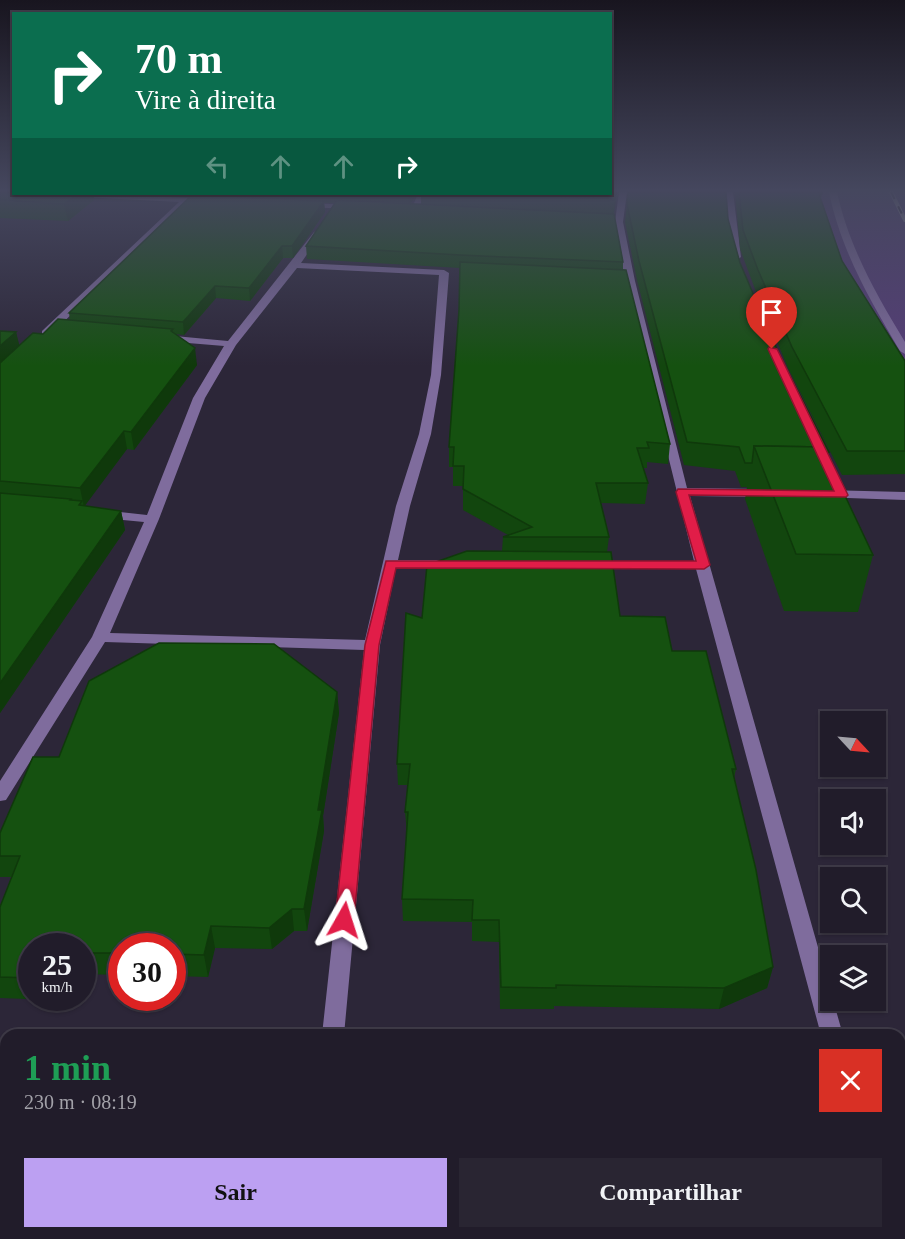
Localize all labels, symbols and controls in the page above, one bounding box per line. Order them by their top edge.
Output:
icon: right [36,36,114,114]
text: 70 m [135,36,223,82]
text: Vire à direita [135,85,276,115]
icon: left [201,150,234,183]
icon: ahead [264,150,297,183]
icon: ahead [327,150,360,183]
icon: right [390,150,423,183]
pin [746,287,797,349]
icon: arrive [755,296,788,329]
north arrow [820,711,886,777]
map controls [820,711,886,1011]
button: sound [820,789,886,855]
button: search [820,867,886,933]
position arrow [312,888,376,952]
speed limit sign: 30 [108,933,186,1011]
button: layers [820,945,886,1011]
text: 25 [42,948,72,981]
text: km/h [42,979,72,995]
text: 1 min [24,1048,111,1088]
button: close [819,1049,882,1112]
text: 230 m · 08:19 [24,1091,137,1113]
button: Sair [24,1158,447,1227]
button: Compartilhar [459,1158,882,1227]

